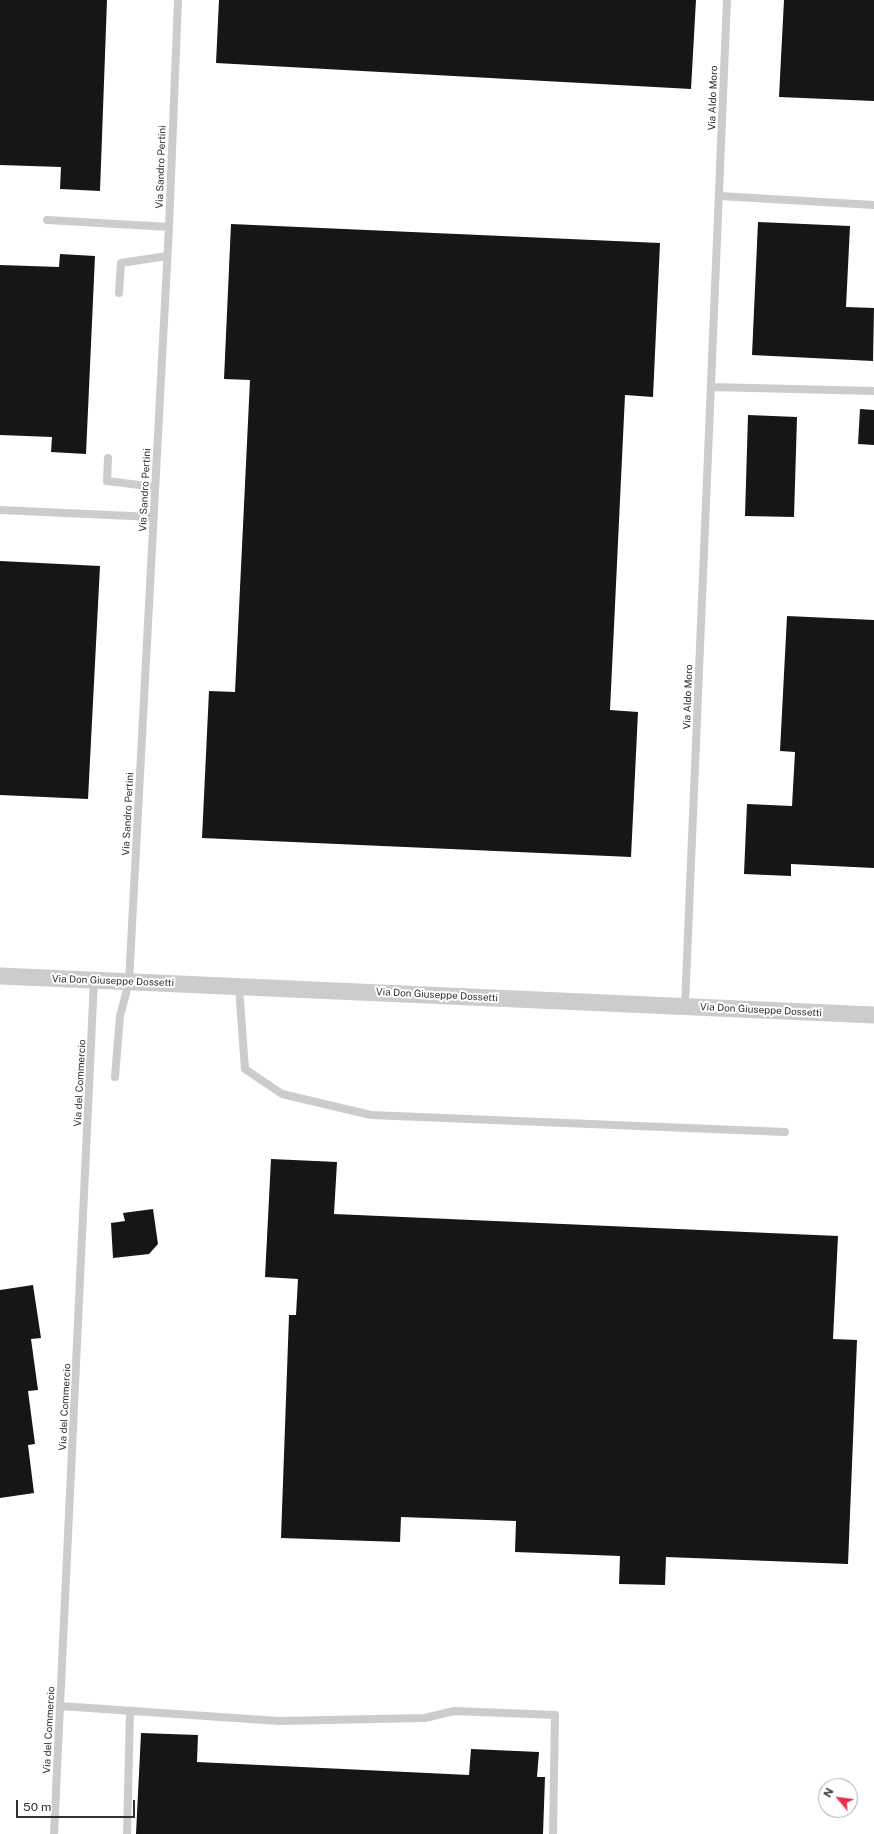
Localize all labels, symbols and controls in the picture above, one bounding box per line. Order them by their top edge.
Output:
street label: Via Aldo Moro [706,65,720,131]
street label: Via Sandro Pertini [154,125,168,209]
street label: Via Sandro Pertini [137,448,153,532]
street label: Via Aldo Moro [681,664,695,730]
street label: Via Sandro Pertini [120,772,136,856]
street label: Via Don Giuseppe Dossetti [52,973,174,989]
street label: Via Don Giuseppe Dossetti [376,986,498,1004]
street label: Via Don Giuseppe Dossetti [700,1001,822,1019]
street label: Via del Commercio [72,1039,88,1127]
street label: Via del Commercio [57,1363,73,1451]
street label: Via del Commercio [41,1686,57,1774]
north arrow [818,1778,858,1818]
text: N [821,1786,836,1799]
scale bar [18,1792,137,1818]
text: 50 m [23,1800,51,1814]

